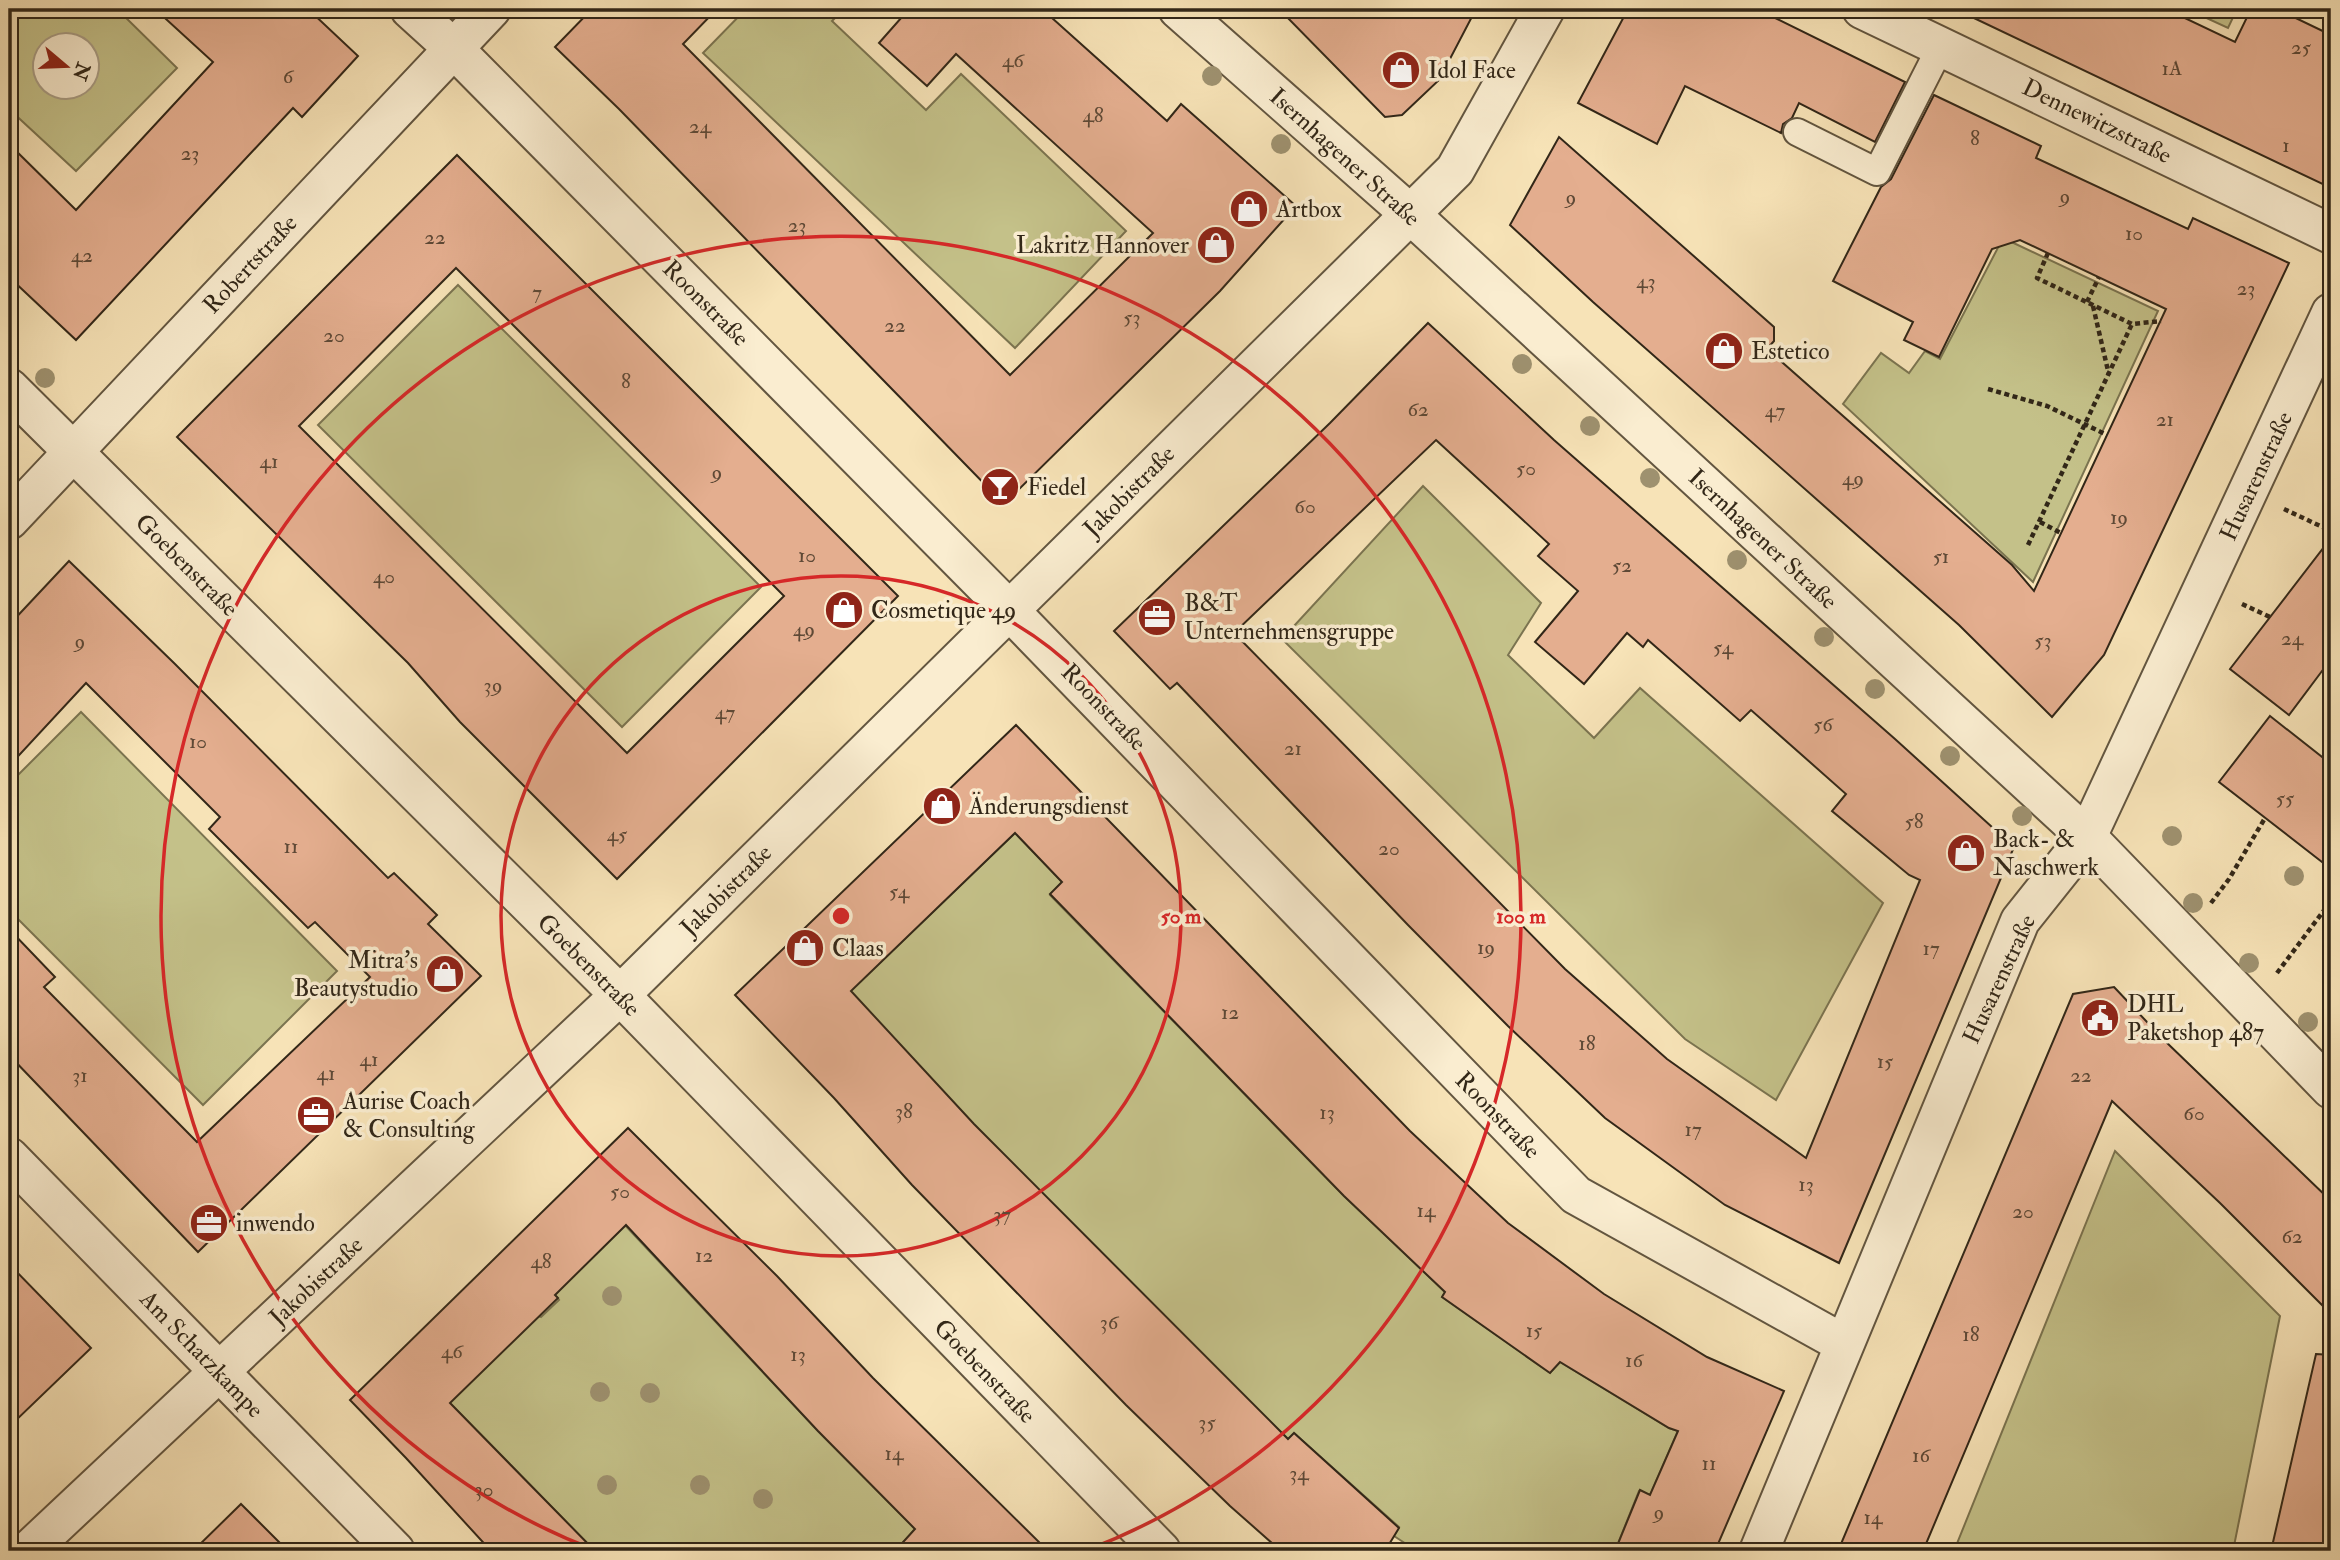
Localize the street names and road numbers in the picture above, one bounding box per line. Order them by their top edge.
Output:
street label: Dennewitzstraße [2017,72,2177,171]
street label: Isernhagener Straße [1263,81,1427,233]
street label: Robertstraße [196,208,304,321]
street label: Roonstraße [656,253,756,353]
street label: Husarenstraße [2213,407,2300,546]
street label: Jakobistraße [1076,439,1182,545]
street label: Isernhagener Straße [1682,462,1844,616]
street label: Goebenstraße [128,507,245,624]
street label: Roonstraße [1054,657,1153,758]
street label: Jakobistraße [673,838,779,944]
street label: Goebenstraße [530,907,647,1024]
street label: Husarenstraße [1956,910,2043,1049]
street label: Roonstraße [1448,1065,1547,1166]
street label: Jakobistraße [262,1230,370,1333]
street label: Am Schatzkampe [132,1283,270,1425]
street label: Goebenstraße [927,1312,1042,1430]

